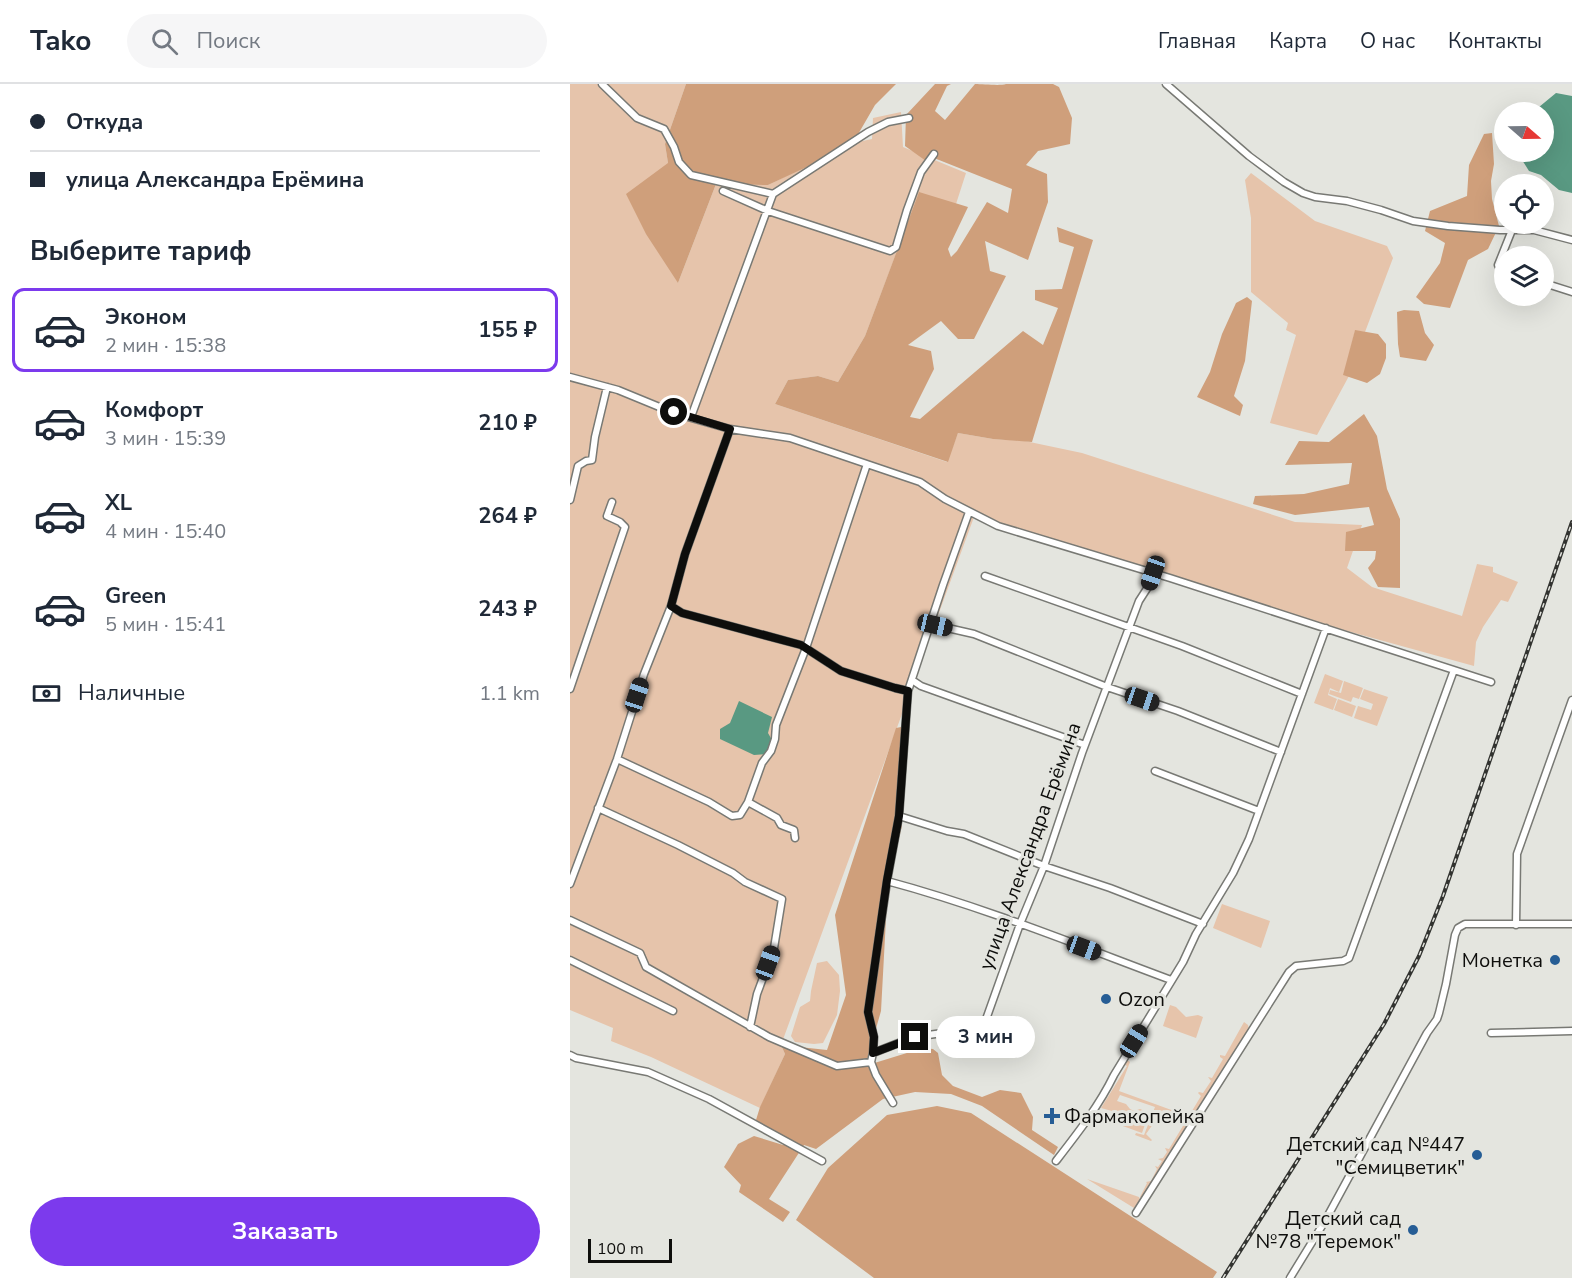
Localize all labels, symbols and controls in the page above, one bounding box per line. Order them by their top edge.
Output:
search box [127,14,547,68]
text: Tako [30,22,91,60]
icon: search [148,25,181,58]
text: Поиск [196,26,260,56]
text: Главная [1158,27,1236,55]
text: Карта [1269,27,1327,55]
text: О нас [1360,27,1415,55]
text: Контакты [1448,27,1542,55]
north arrow [1494,102,1554,162]
map controls [1494,102,1554,306]
text: Откуда [66,107,143,137]
text: улица Александра Ерёмина [66,165,364,195]
button: locate [1494,174,1554,234]
text: Выберите тариф [30,233,252,270]
button: layers [1494,246,1554,306]
text: Эконом [105,302,187,332]
icon: car [33,303,87,357]
text: 155 ₽ [478,315,537,345]
text: 2 мин · 15:38 [105,332,226,359]
text: Комфорт [105,395,203,425]
icon: car [33,396,87,450]
route start [660,398,687,425]
text: 210 ₽ [478,408,537,438]
text: 3 мин · 15:39 [105,425,226,452]
text: XL [105,488,132,518]
icon: car [33,489,87,543]
text: 264 ₽ [478,501,537,531]
text: 4 мин · 15:40 [105,518,226,545]
car [1139,553,1167,593]
text: Green [105,581,166,611]
icon: car [33,582,87,636]
text: 243 ₽ [478,594,537,624]
text: 5 мин · 15:41 [105,611,226,638]
car [915,612,955,638]
car [623,675,651,715]
icon: cash [30,677,63,710]
text: Наличные [78,678,185,708]
text: 1.1 km [479,680,540,707]
car [1122,685,1162,713]
street label: улица Александра Ерёмина [973,718,1087,974]
car [1064,933,1104,963]
car [753,943,783,983]
place label: Монетка [1462,947,1543,974]
marker: Монетка [1548,953,1562,967]
place label: Ozon [1118,986,1165,1013]
marker: Ozon [1099,992,1113,1006]
callout: 3 мин [936,1016,1035,1058]
car [1117,1021,1151,1061]
route end [901,1023,928,1050]
text: 3 мин [958,1023,1013,1050]
place label: Фармакопейка [1064,1103,1205,1130]
marker: Фармакопейка [1045,1109,1059,1123]
place label: Детский сад №447 "Семицветик" [1286,1131,1465,1181]
marker: Детский сад №447 "Семицветик" [1470,1148,1484,1162]
button: Заказать [30,1197,540,1266]
place label: Детский сад №78 "Теремок" [1256,1205,1401,1255]
marker: Детский сад №78 "Теремок" [1406,1223,1420,1237]
scale bar [588,1236,672,1264]
text: 100 m [597,1238,644,1260]

